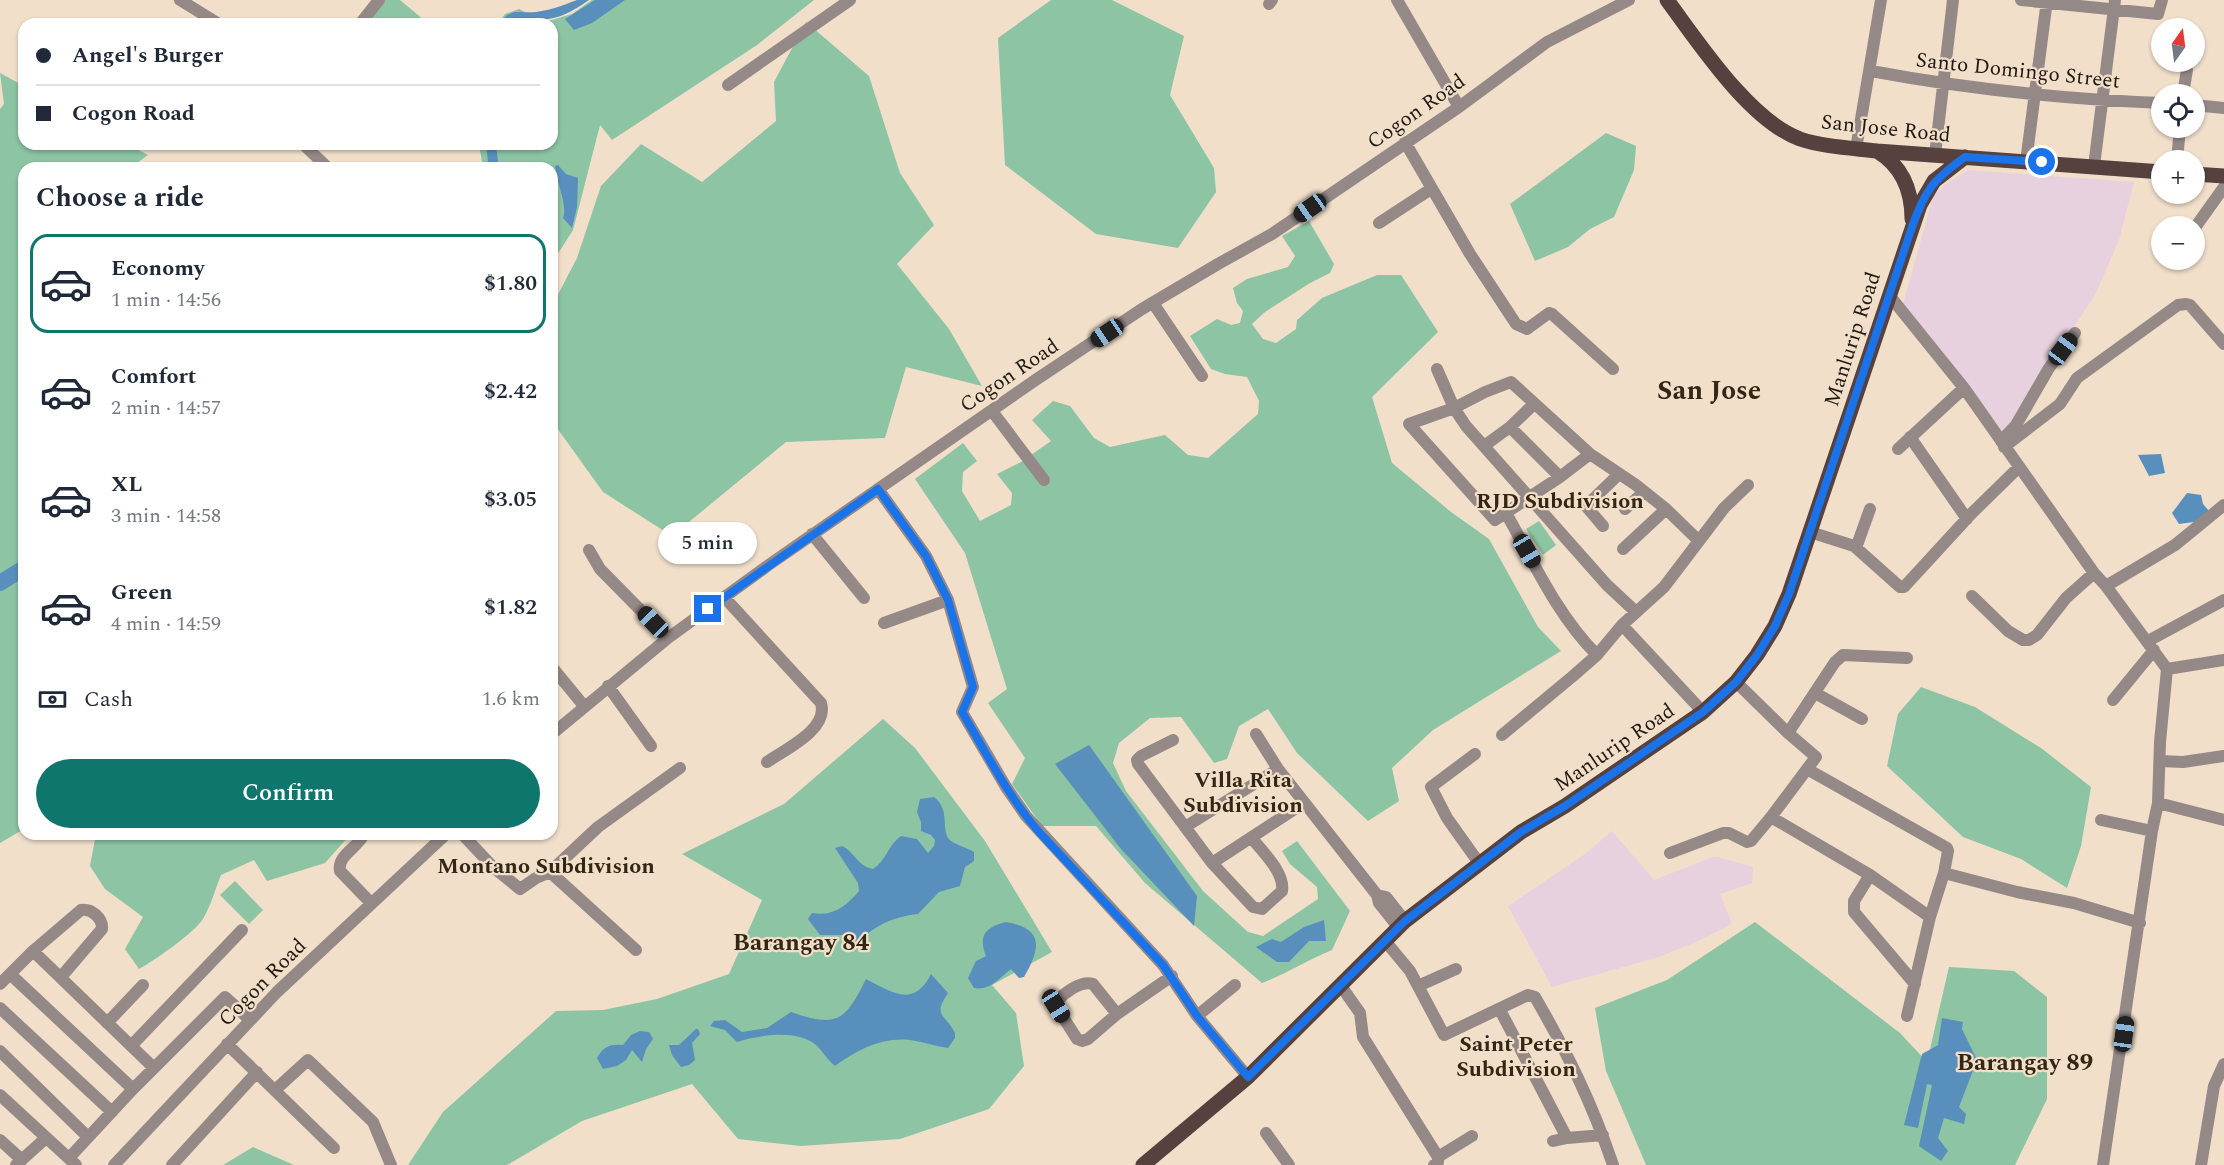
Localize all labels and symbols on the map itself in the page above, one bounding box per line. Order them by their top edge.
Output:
north arrow [2151,18,2205,72]
street label: Santo Domingo Street [1914,44,2122,98]
street label: Cogon Road [1361,66,1472,158]
street label: San Jose Road [1819,106,1952,152]
route start [2028,148,2055,175]
car [1290,190,1330,226]
street label: Manlurip Road [1816,268,1890,411]
car [1087,315,1127,351]
car [2045,329,2081,369]
street label: Cogon Road [953,331,1066,421]
district label: San Jose [1657,370,1761,412]
district label: RJD Subdivision [1476,485,1644,518]
callout: 5 min [658,522,758,564]
car [1510,531,1544,571]
route end [694,595,721,622]
car [634,603,672,641]
street label: Manlurip Road [1548,695,1682,800]
district label: Villa Rita Subdivision [1183,764,1303,822]
district label: Montano Subdivision [437,850,655,883]
district label: Barangay 84 [733,925,870,961]
street label: Cogon Road [211,931,314,1034]
car [1039,986,1073,1026]
car [2113,1015,2135,1053]
district label: Saint Peter Subdivision [1456,1028,1576,1086]
district label: Barangay 89 [1957,1045,2093,1081]

